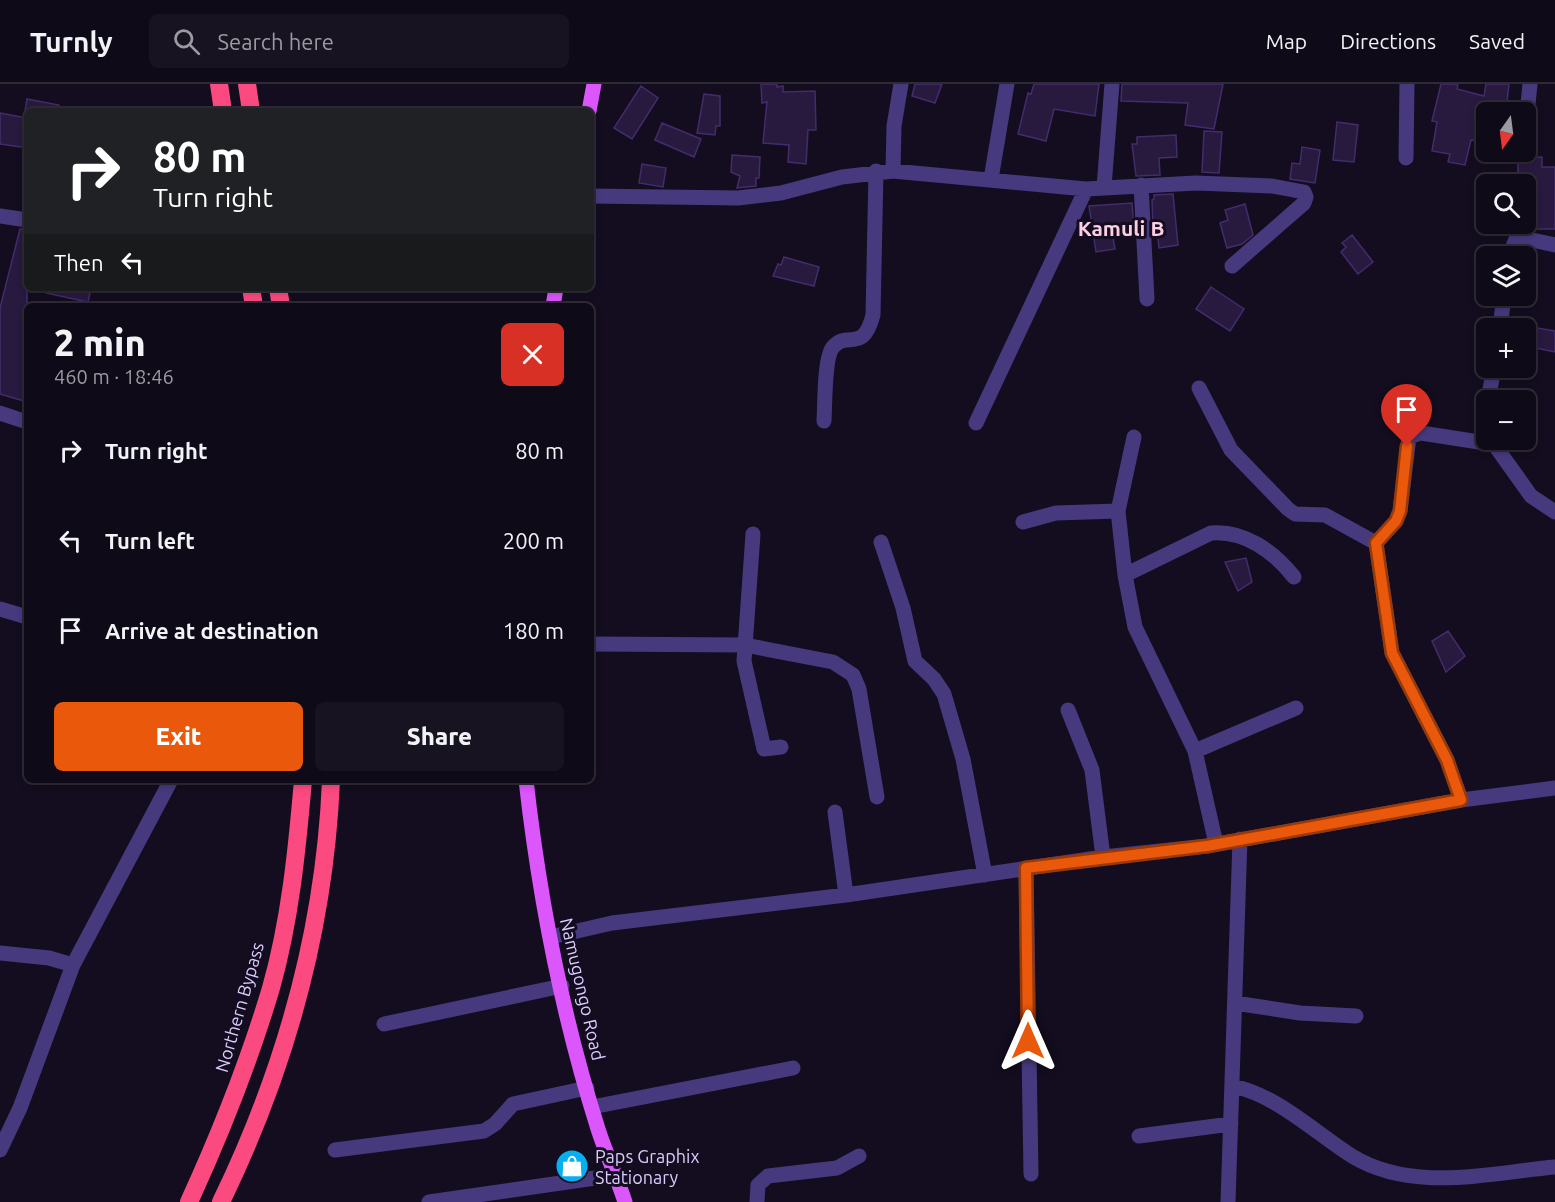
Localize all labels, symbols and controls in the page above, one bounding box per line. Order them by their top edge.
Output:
search box [149,14,569,68]
icon: search [170,25,203,58]
text: Turnly [30,26,113,57]
text: Search here [218,29,334,54]
text: Map [1266,29,1307,53]
text: Directions [1340,29,1436,53]
text: Saved [1469,29,1525,53]
north arrow [1476,102,1536,162]
map controls [1476,102,1536,450]
icon: right [54,132,132,210]
text: 80 m [153,133,247,180]
button: search [1476,174,1536,234]
text: Turn right [153,182,273,212]
district label: Kamuli B [1078,216,1164,240]
icon: left [116,246,149,279]
button: layers [1476,246,1536,306]
text: Then [54,250,104,275]
button: + [1476,318,1536,378]
text: 2 min [54,322,146,363]
button: close [501,323,564,386]
text: 460 m · 18:46 [54,365,174,388]
pin [1381,384,1432,446]
button: − [1476,390,1536,450]
icon: arrive [1390,393,1423,426]
icon: right [54,434,87,467]
text: Turn right [105,438,207,463]
text: 80 m [515,438,564,463]
icon: left [54,524,87,557]
text: Turn left [105,528,195,553]
text: 200 m [503,528,564,553]
icon: arrive [54,614,87,647]
text: Arrive at destination [105,618,319,643]
text: 180 m [503,618,564,643]
button: Exit [54,702,303,771]
button: Share [315,702,564,771]
street label: Namugongo Road [557,916,609,1062]
street label: Northern Bypass [211,940,267,1074]
position arrow [996,1009,1060,1073]
place label: Paps Graphix Stationary [595,1146,700,1187]
shop icon: Paps Graphix Stationary [554,1148,590,1184]

